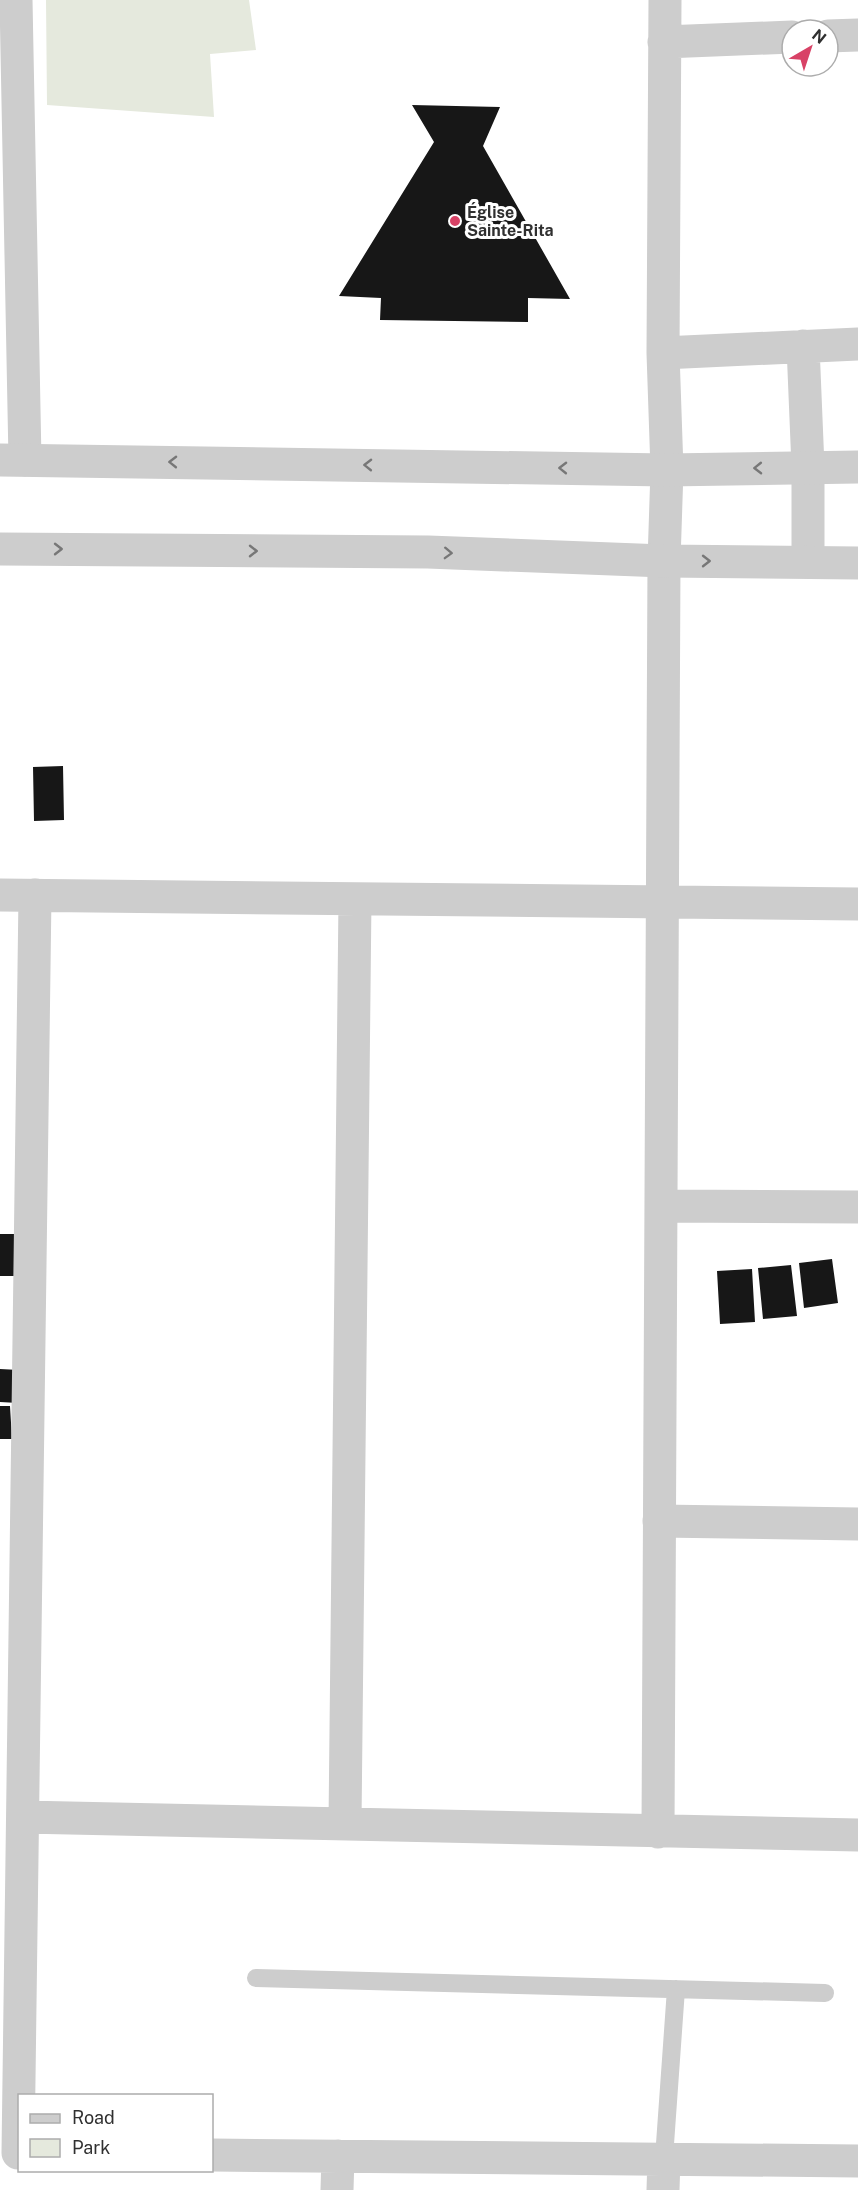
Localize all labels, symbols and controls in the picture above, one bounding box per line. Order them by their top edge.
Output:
north arrow [780,18,840,78]
text: N [808,25,830,48]
place label: Église Sainte-Rita [467,202,554,240]
marker: Église Sainte-Rita [448,214,462,228]
one-way arrow [168,456,177,468]
one-way arrow [363,459,372,472]
one-way arrow [558,462,567,475]
one-way arrow [753,462,762,474]
one-way arrow [54,543,63,556]
one-way arrow [249,545,258,557]
one-way arrow [444,547,453,560]
one-way arrow [702,555,711,567]
legend [18,2094,213,2172]
text: Road [72,2107,115,2128]
text: Park [72,2137,110,2158]

